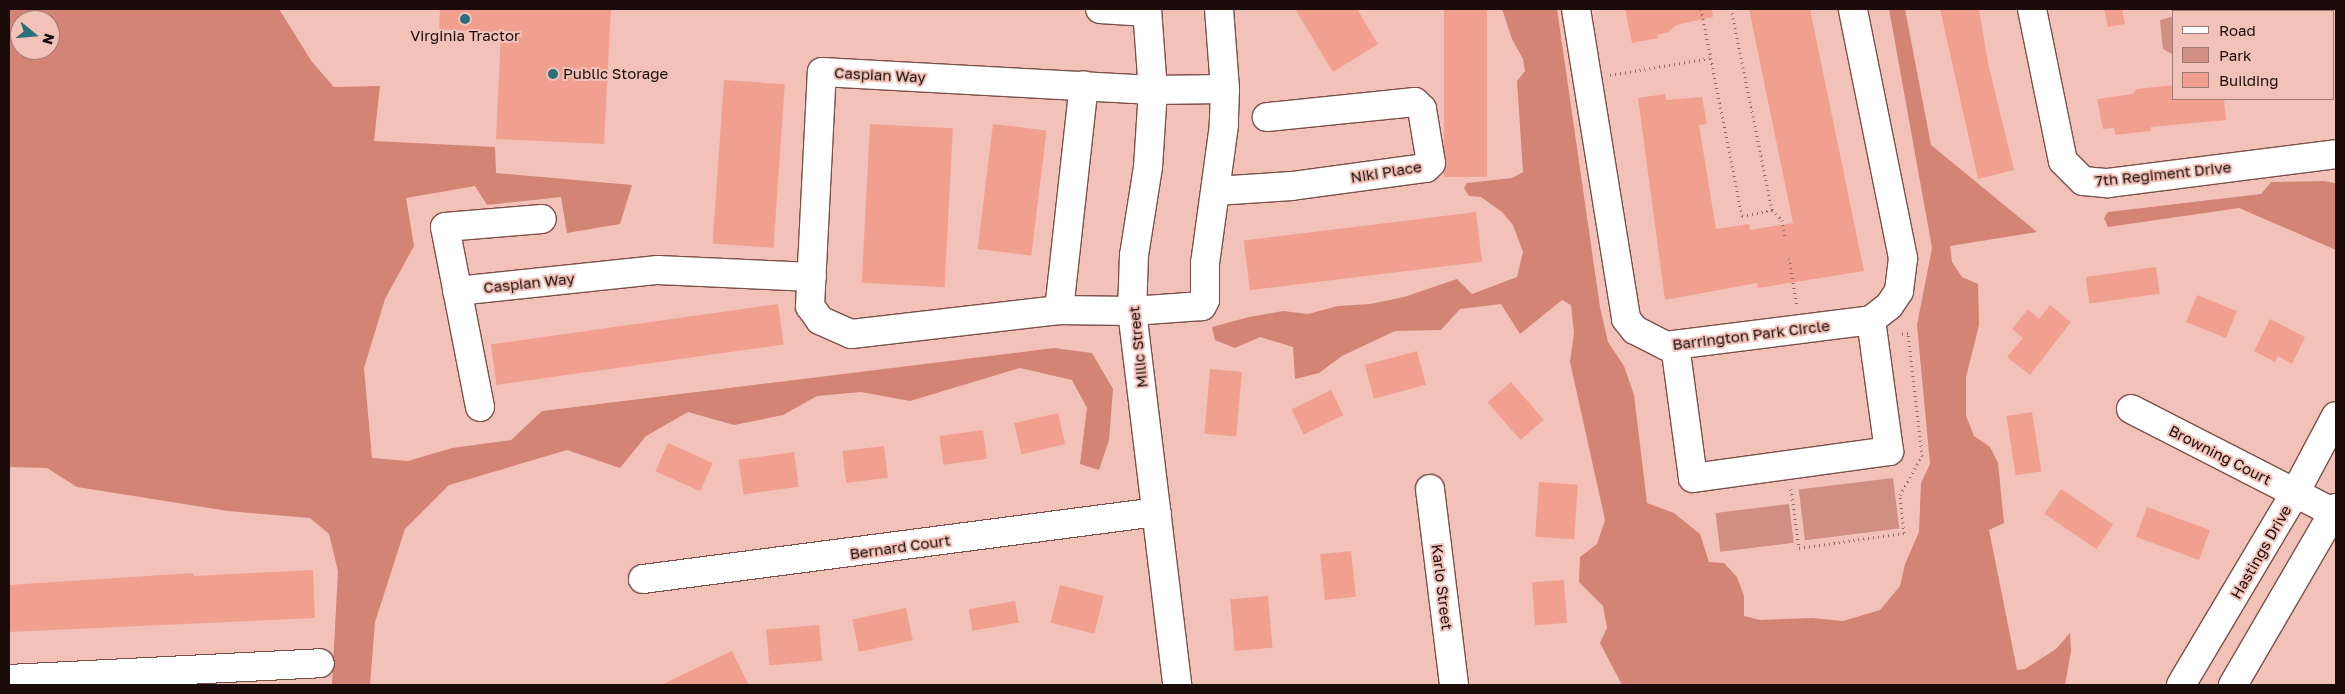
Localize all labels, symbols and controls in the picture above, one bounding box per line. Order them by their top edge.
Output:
north arrow [10,10,60,60]
legend [2172,10,2335,100]
marker: Virginia Tractor [459,13,471,25]
text: Road [2219,21,2256,39]
place label: Virginia Tractor [410,27,520,45]
text: N [39,32,59,47]
text: Park [2219,46,2251,64]
street label: Caspian Way [834,64,926,86]
place label: Public Storage [563,65,668,83]
marker: Public Storage [547,68,559,80]
text: Building [2219,71,2279,89]
street label: Niki Place [1349,158,1423,186]
street label: 7th Regiment Drive [2094,158,2232,190]
street label: Caspian Way [482,269,576,297]
street label: Milic Street [1125,305,1151,389]
street label: Barrington Park Circle [1671,316,1831,354]
street label: Browning Court [2166,421,2274,489]
street label: Hastings Drive [2227,502,2295,602]
street label: Bernard Court [849,531,951,563]
street label: Karlo Street [1428,543,1456,631]

